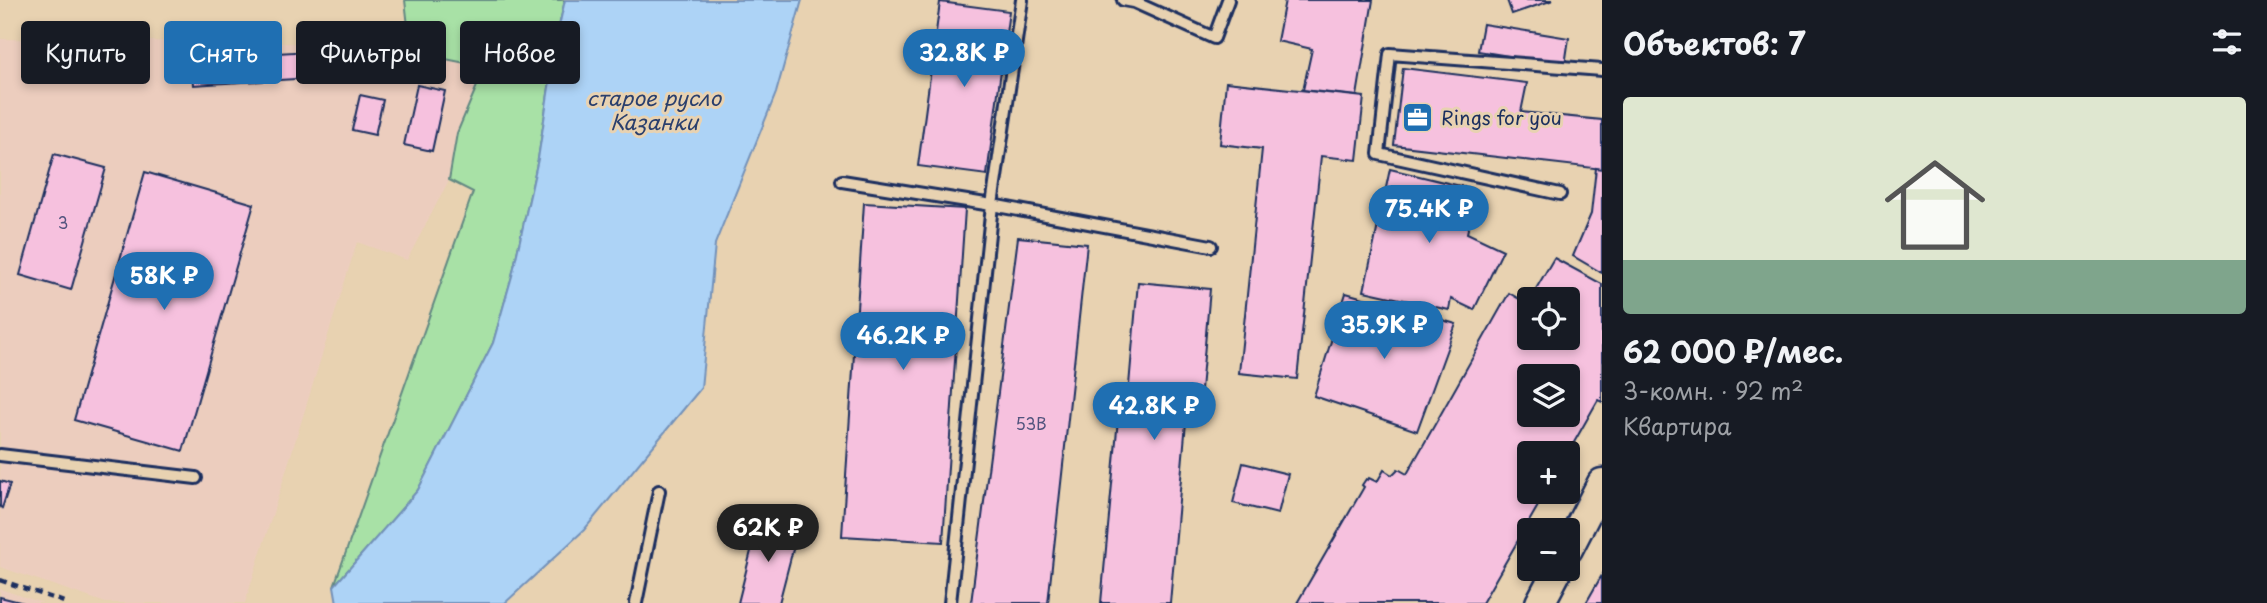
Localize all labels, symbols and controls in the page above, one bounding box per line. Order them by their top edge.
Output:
text: Объектов: 7 [1623,20,1806,65]
chip: Купить [21,21,150,84]
chip: Снять [164,21,282,84]
chip: Фильтры [296,21,446,84]
chip: Новое [460,21,580,84]
icon: filters [2208,23,2246,61]
pin: 32.8K ₽ [899,29,1029,89]
text: 32.8K ₽ [919,34,1009,69]
water label: старое русло Казанки [587,81,722,137]
office icon: Rings for you [1401,100,1435,134]
place label: Rings for you [1441,103,1562,131]
icon: home [1872,142,1998,268]
pin: 75.4K ₽ [1364,186,1494,245]
text: 75.4K ₽ [1385,190,1473,225]
house number: 3 [58,210,68,234]
pin: 58K ₽ [115,252,213,312]
text: 58K ₽ [130,257,198,292]
map controls [1517,287,1580,581]
button: locate [1517,287,1580,350]
pin: 35.9K ₽ [1319,302,1449,361]
text: 35.9K ₽ [1340,306,1428,341]
pin: 46.2K ₽ [838,312,968,372]
text: 46.2K ₽ [856,317,950,352]
text: 62 000 ₽/мес. [1623,328,1843,373]
button: layers [1517,364,1580,427]
text: 3-комн. · 92 m² [1623,373,1803,408]
pin: 42.8K ₽ [1089,382,1219,442]
text: 42.8K ₽ [1109,387,1199,422]
text: Квартира [1623,408,1731,443]
house number: 53В [1015,411,1047,435]
button: + [1517,441,1580,504]
pin: 62K ₽ [719,504,817,564]
text: 62K ₽ [733,509,803,544]
button: − [1517,518,1580,581]

